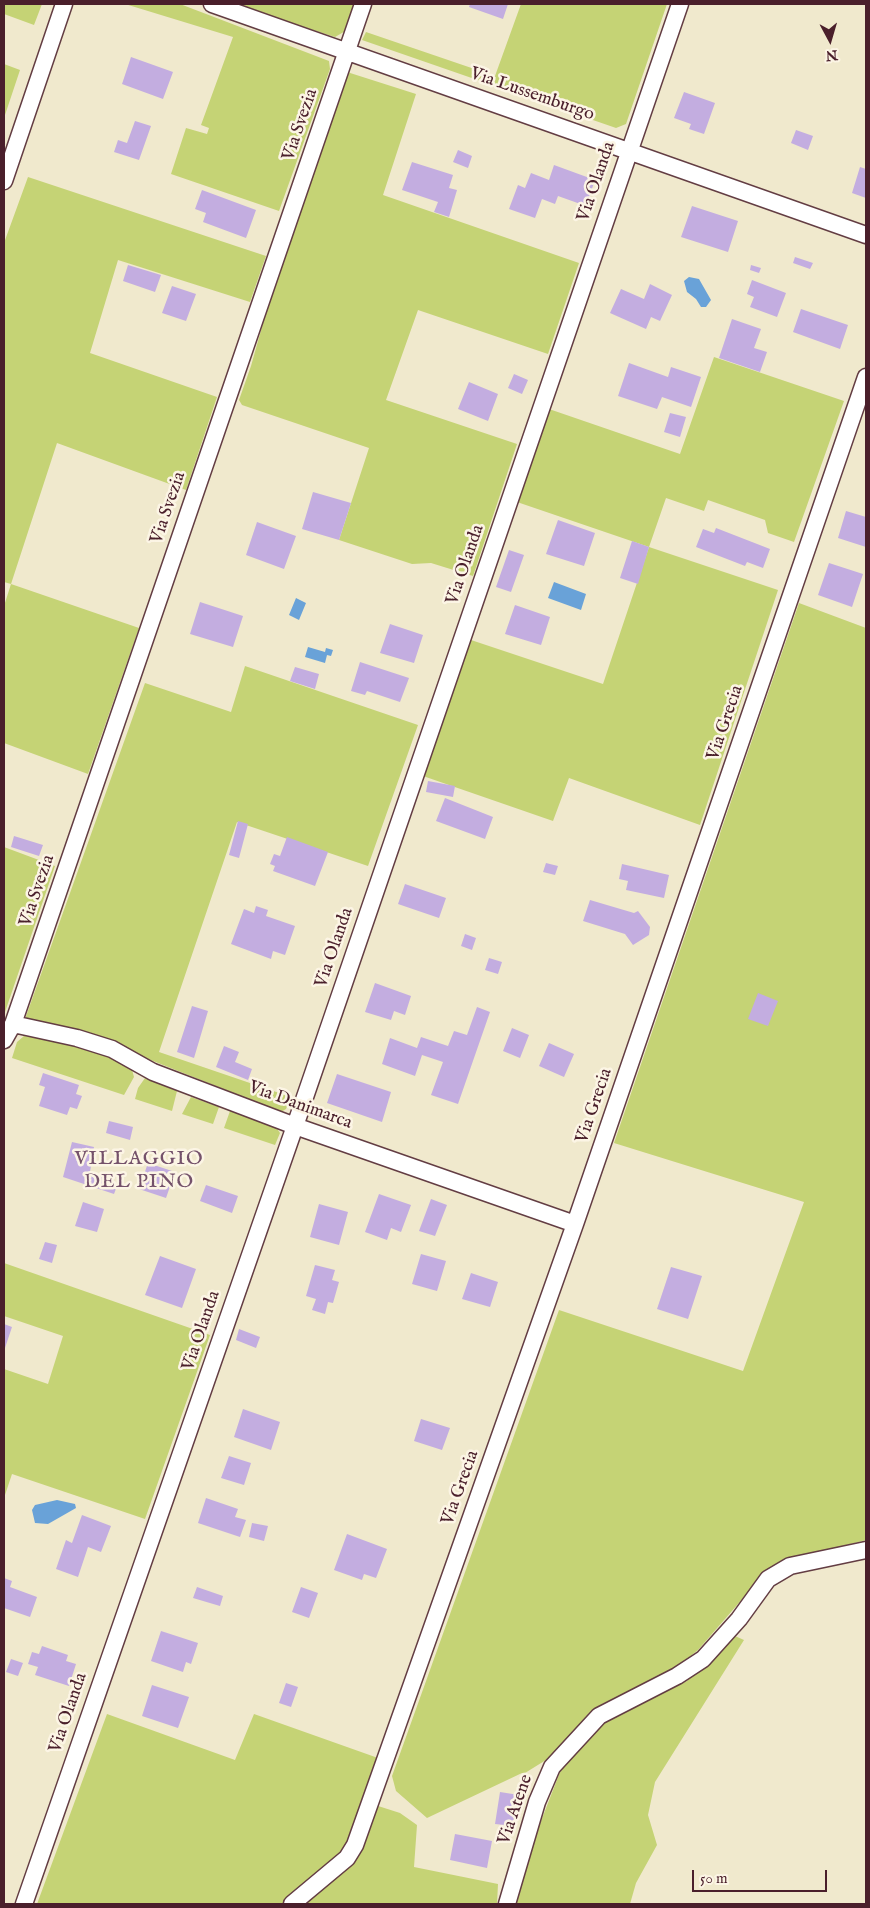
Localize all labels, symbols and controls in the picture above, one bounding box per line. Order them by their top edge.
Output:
north arrow [805,15,855,65]
text: N [825,45,839,65]
street label: Via Lussemburgo [467,64,597,126]
street label: Via Svezia [279,86,323,164]
street label: Via Olanda [573,139,621,225]
street label: Via Svezia [147,469,191,547]
street label: Via Olanda [442,522,490,608]
street label: Via Grecia [703,683,749,763]
street label: Via Svezia [16,852,60,930]
street label: Via Olanda [311,905,359,991]
street label: Via Grecia [572,1066,618,1146]
street label: Via Danimarca [245,1077,355,1135]
district label: VILLAGGIO DEL PINO [73,1148,205,1195]
street label: Via Olanda [178,1288,226,1374]
street label: Via Grecia [438,1448,484,1528]
street label: Via Olanda [45,1670,93,1756]
street label: Via Atene [494,1772,538,1848]
scale bar [695,1860,830,1892]
text: 50 m [700,1869,728,1888]

